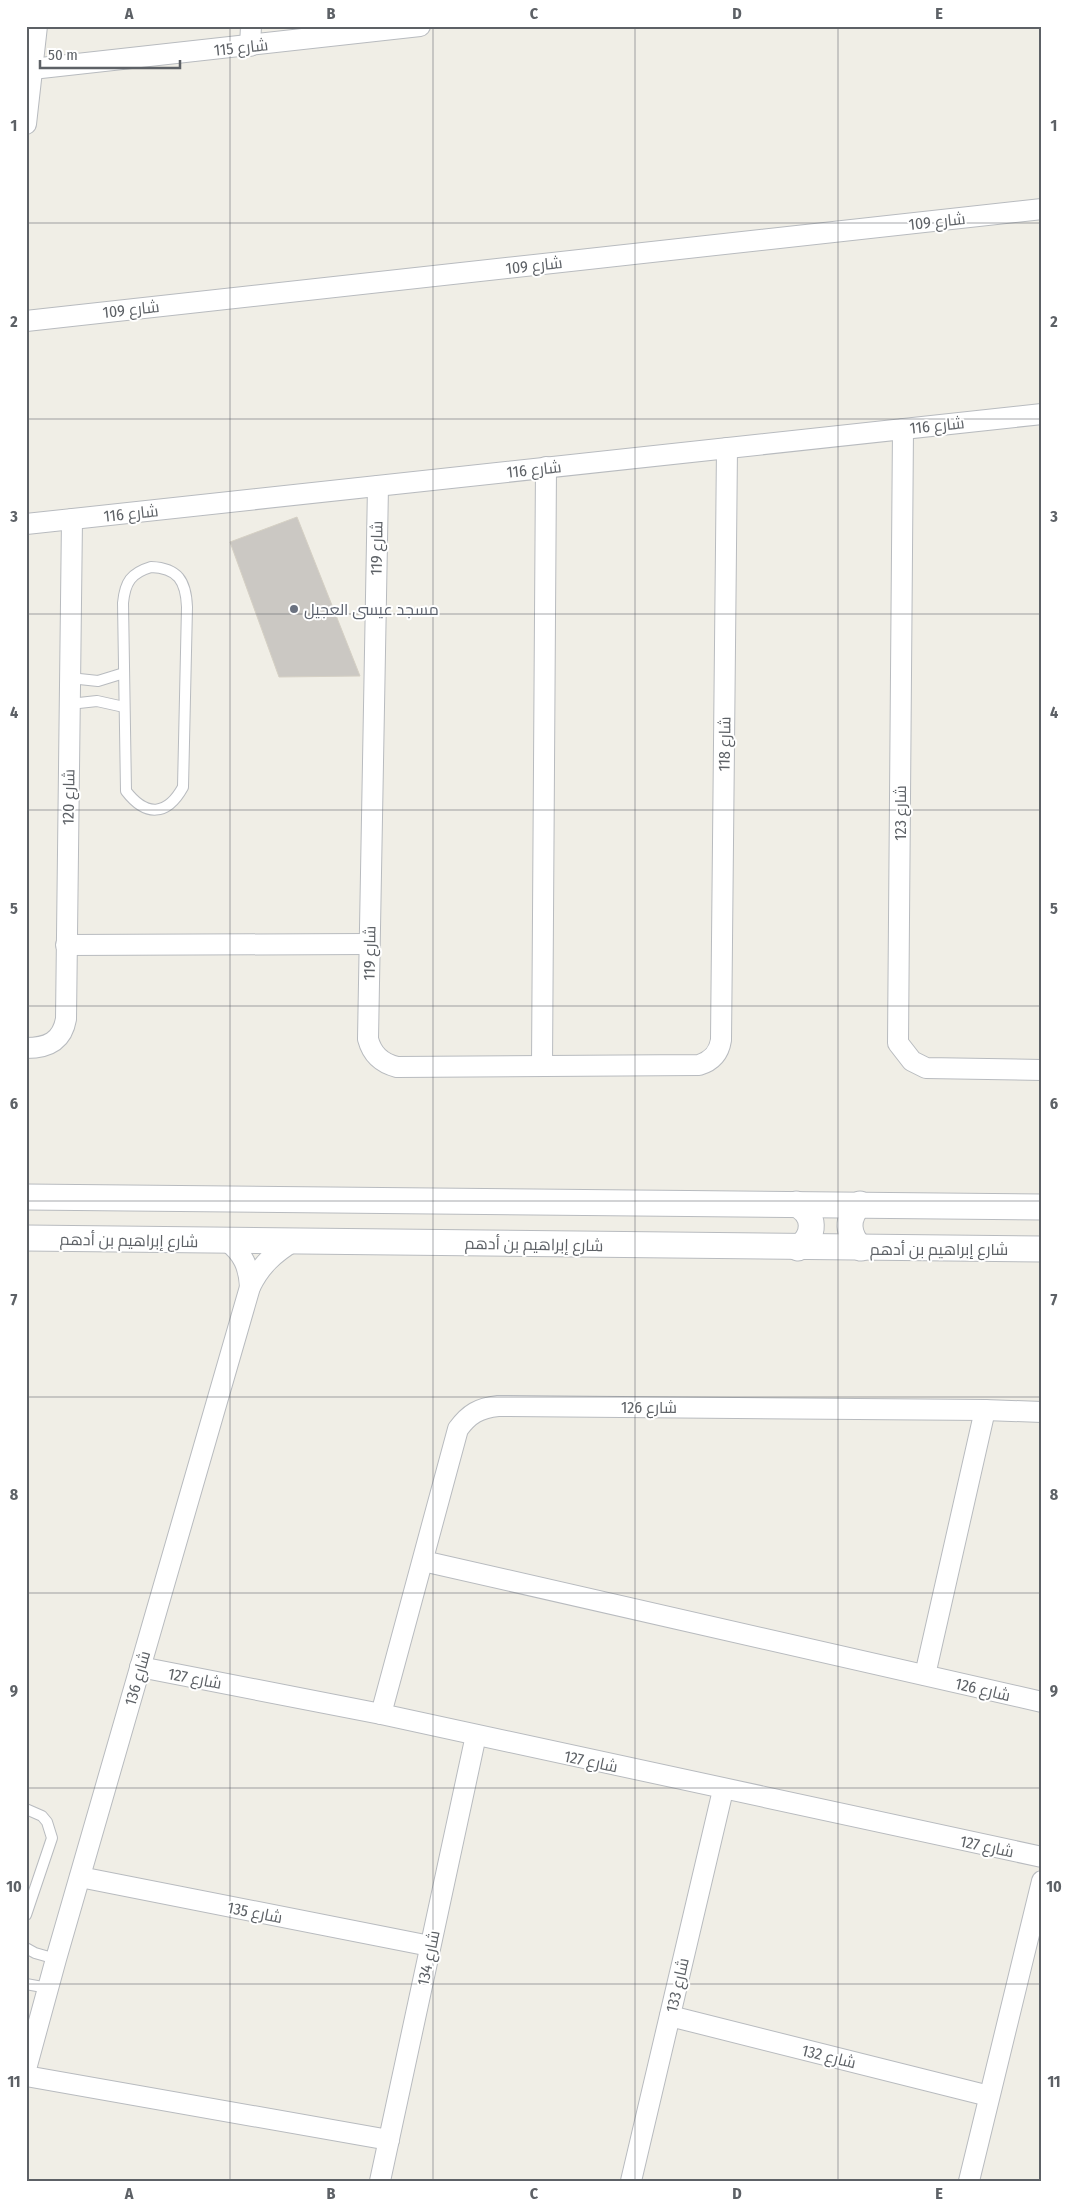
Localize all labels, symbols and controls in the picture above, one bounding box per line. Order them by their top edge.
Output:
text: A [124,4,134,23]
text: B [327,4,336,23]
text: C [530,4,539,23]
text: D [732,4,742,23]
text: E [935,4,943,23]
street label: شارع 115 [213,35,269,62]
scale bar [40,38,180,70]
text: 50 m [48,46,78,64]
text: 1 [11,116,17,135]
text: 1 [1051,116,1057,135]
street label: شارع 109 [908,209,967,236]
street label: شارع 109 [505,253,564,280]
street label: شارع 109 [102,297,161,324]
text: 2 [9,312,18,331]
text: 2 [1049,312,1058,331]
street label: شارع 116 [909,413,966,440]
street label: شارع 116 [506,457,563,484]
street label: شارع 116 [103,501,160,528]
text: 3 [9,507,18,526]
text: 3 [1049,507,1058,526]
street label: شارع 119 [367,520,388,576]
place label: مسجد عيسى العجيل [304,600,439,620]
marker: مسجد عيسى العجيل [288,603,300,615]
text: 4 [10,703,18,722]
text: 4 [1050,703,1058,722]
street label: شارع 118 [715,716,736,772]
street label: شارع 120 [59,769,80,825]
street label: شارع 123 [891,785,912,841]
text: 5 [10,899,18,918]
text: 5 [1050,899,1058,918]
street label: شارع 119 [360,925,381,981]
text: 6 [10,1094,18,1113]
text: 6 [1050,1094,1058,1113]
street label: شارع إبراهيم بن أدهم [59,1230,199,1253]
street label: شارع إبراهيم بن أدهم [464,1234,604,1257]
street label: شارع إبراهيم بن أدهم [870,1240,1008,1261]
text: 7 [11,1290,18,1309]
text: 7 [1051,1290,1058,1309]
street label: شارع 126 [621,1398,677,1419]
text: 8 [10,1485,19,1504]
text: 8 [1050,1485,1059,1504]
street label: شارع 136 [121,1649,156,1708]
street label: شارع 127 [166,1664,223,1695]
street label: شارع 126 [953,1674,1012,1707]
text: 9 [10,1681,18,1700]
text: 9 [1050,1681,1058,1700]
street label: شارع 127 [562,1747,619,1778]
street label: شارع 127 [958,1832,1015,1863]
text: 10 [6,1877,22,1896]
text: 10 [1046,1877,1062,1896]
street label: شارع 135 [225,1898,284,1929]
street label: شارع 134 [413,1929,446,1988]
street label: شارع 133 [662,1956,695,2015]
street label: شارع 132 [799,2041,858,2074]
text: 11 [7,2072,21,2091]
text: 11 [1047,2072,1061,2091]
text: A [124,2184,134,2203]
text: B [327,2184,336,2203]
text: C [530,2184,539,2203]
text: D [732,2184,742,2203]
text: E [935,2184,943,2203]

